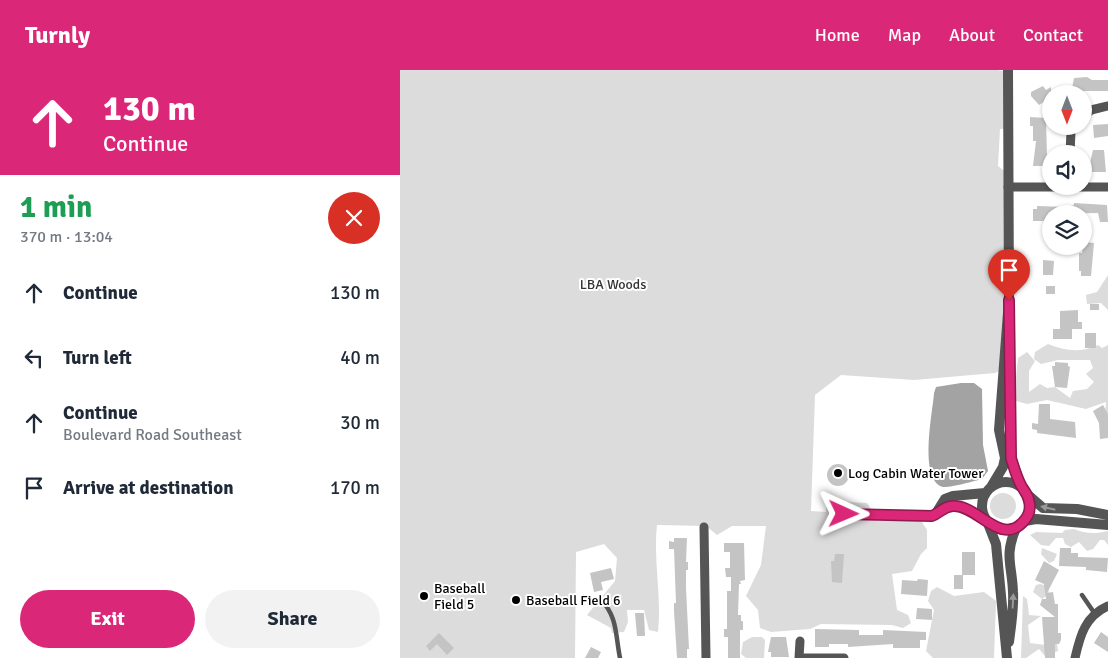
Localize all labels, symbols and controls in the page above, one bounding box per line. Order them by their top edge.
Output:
text: Turnly [25,20,90,50]
text: Home [815,24,860,46]
text: Map [888,24,921,46]
text: About [949,24,995,46]
text: Contact [1023,24,1083,46]
north arrow [1042,85,1092,135]
map controls [1042,85,1092,255]
text: 130 m [103,87,196,130]
icon: ahead [20,90,85,155]
text: Continue [103,130,188,157]
button: sound [1042,145,1092,195]
text: 1 min [20,189,92,226]
button: close [328,192,380,244]
button: layers [1042,205,1092,255]
text: 370 m · 13:04 [20,227,113,247]
pin [988,249,1030,300]
icon: arrive [995,256,1023,284]
park label: LBA Woods [580,276,646,293]
icon: ahead [20,279,48,307]
text: Continue [63,281,138,305]
text: 130 m [330,281,380,305]
icon: left [20,344,48,372]
text: Turn left [63,346,132,370]
text: 40 m [340,346,380,370]
text: Continue [63,401,138,425]
icon: ahead [20,409,48,437]
text: 30 m [340,411,380,435]
text: Boulevard Road Southeast [63,425,242,445]
place label: Log Cabin Water Tower [848,465,984,482]
marker: Log Cabin Water Tower [832,467,844,479]
icon: arrive [20,474,48,502]
text: Arrive at destination [63,476,234,500]
text: 170 m [330,476,380,500]
position arrow [817,487,869,539]
one-way arrow [1040,504,1055,512]
place label: Baseball Field 5 [434,580,485,613]
button: Exit [20,590,195,648]
button: Share [205,590,380,648]
marker: Baseball Field 5 [418,590,430,602]
place label: Baseball Field 6 [526,592,621,609]
one-way arrow [1009,592,1017,608]
marker: Baseball Field 6 [510,594,522,606]

